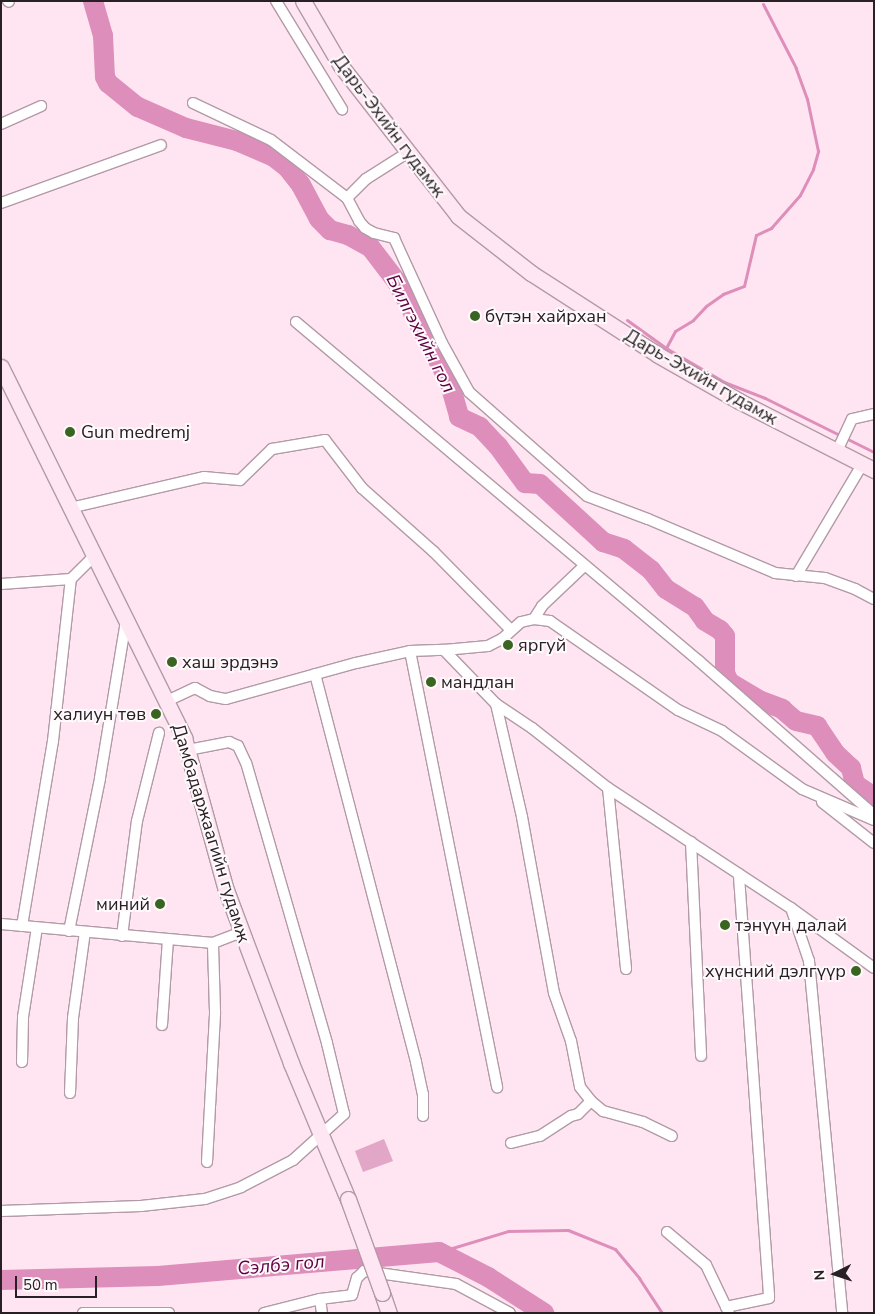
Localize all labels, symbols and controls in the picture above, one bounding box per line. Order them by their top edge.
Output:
street label: Дарь-Эхийн гудамж [328,50,450,202]
water label: Билгэхийн гол [380,271,460,397]
place label: бүтэн хайрхан [485,305,607,327]
marker: бүтэн хайрхан [469,310,481,322]
street label: Дарь-Эхийн гудамж [621,324,781,430]
place label: Gun medremj [81,421,190,443]
marker: Gun medremj [63,425,77,439]
place label: яргуй [518,634,566,656]
marker: яргуй [502,639,514,651]
place label: хаш эрдэнэ [182,651,279,673]
marker: хаш эрдэнэ [166,656,178,668]
place label: мандлан [441,671,514,693]
marker: мандлан [425,676,437,688]
place label: халиун төв [53,703,146,725]
marker: халиун төв [150,708,162,720]
street label: Дамбадаржаагийн гудамж [167,721,255,945]
place label: миний [96,893,150,915]
marker: миний [154,898,166,910]
place label: тэнүүн далай [735,914,847,936]
marker: тэнүүн далай [719,919,731,931]
place label: хүнсний дэлгүүр [705,960,846,982]
marker: хүнсний дэлгүүр [850,965,862,977]
north arrow [810,1249,860,1299]
water label: Сэлбэ гол [236,1251,326,1281]
scale bar [18,1266,100,1298]
text: N [810,1269,829,1281]
text: 50 m [23,1275,58,1295]

